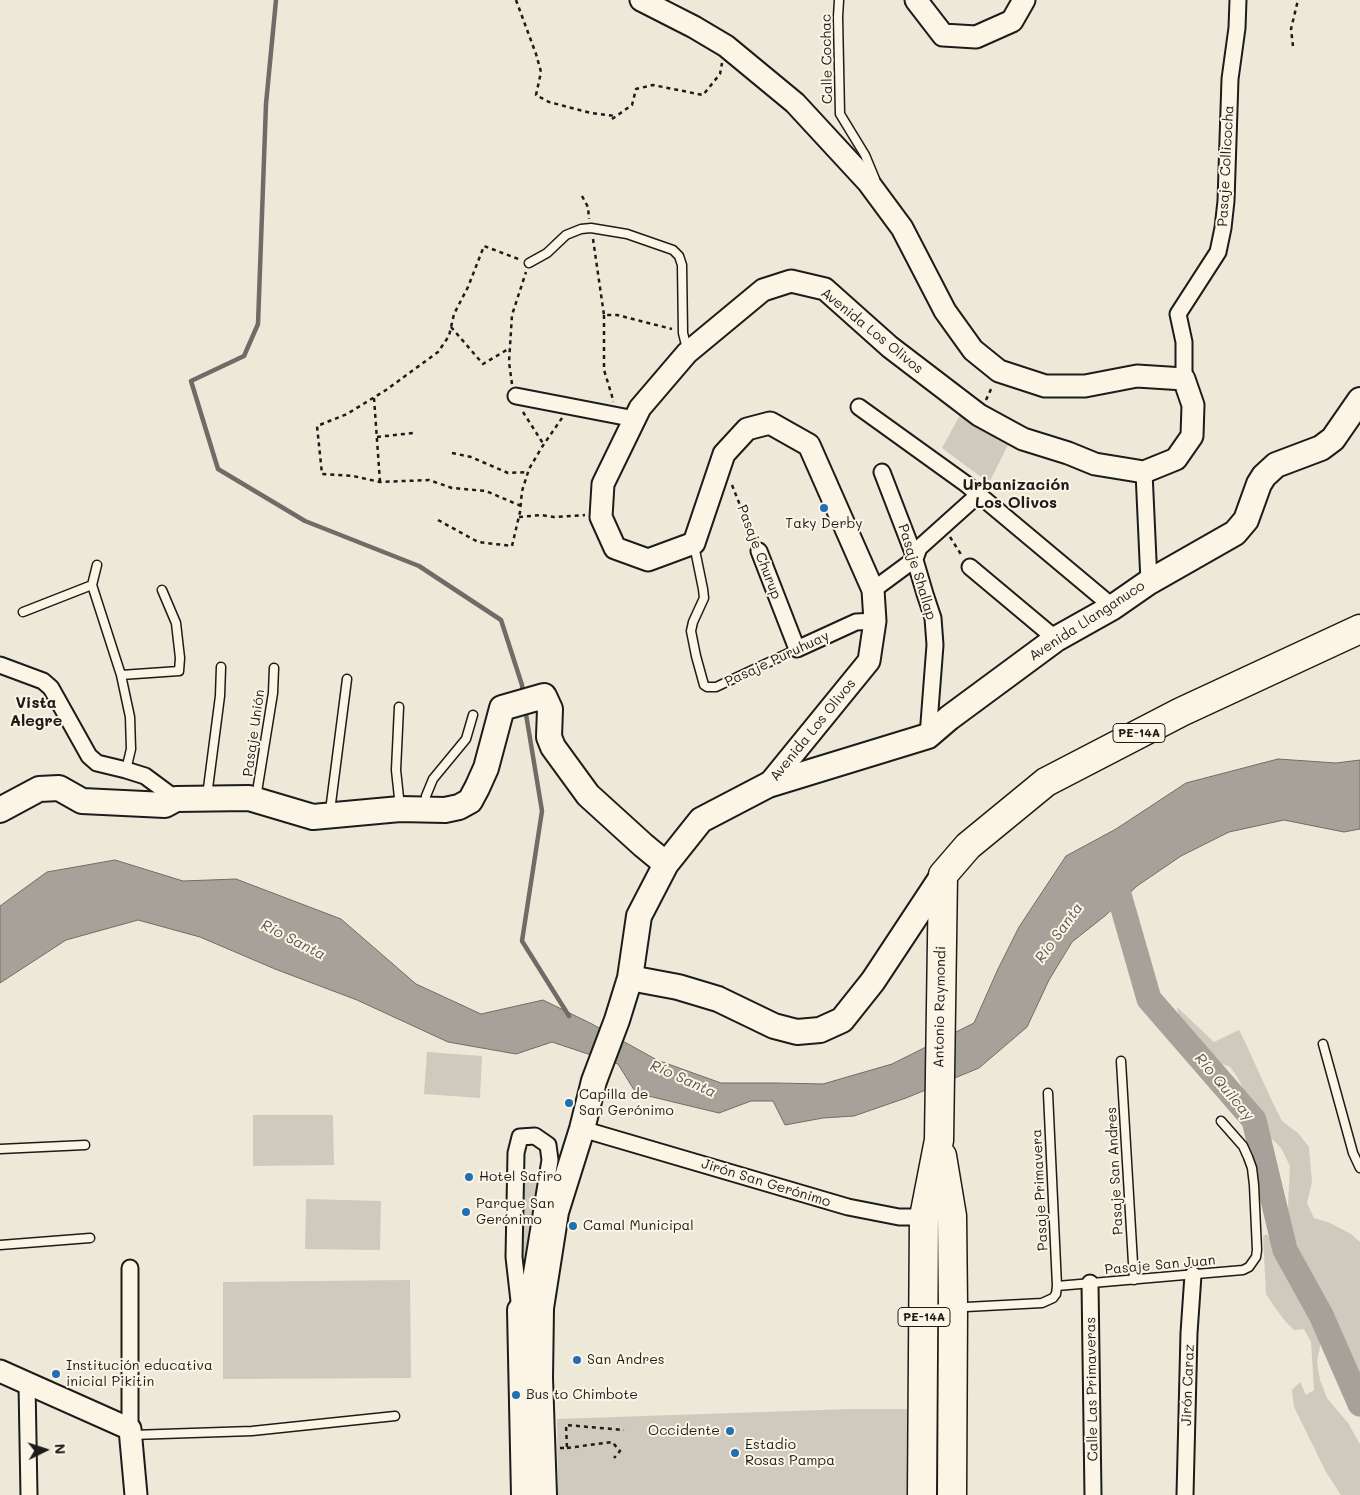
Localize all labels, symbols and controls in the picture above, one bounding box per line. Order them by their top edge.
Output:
street label: Calle Cochac [818,14,836,104]
street label: Pasaje Collicocha [1214,105,1238,227]
street label: Avenida Los Olivos [817,285,927,377]
district label: Urbanización Los Olivos [963,475,1069,513]
marker: Taky Derby [818,502,830,514]
street label: Pasaje Churup [733,503,785,601]
place label: Taky Derby [785,516,863,532]
street label: Pasaje Shallap [894,522,940,622]
street label: Avenida Llanganuco [1026,577,1148,665]
street label: Pasaje Puruhuay [722,627,832,691]
street label: Avenida Los Olivos [767,675,859,785]
street label: Pasaje Unión [240,688,268,778]
district label: Vista Alegre [10,693,62,731]
road number: PE-14A [1113,724,1165,742]
water label: Río Santa [1031,899,1087,967]
water label: Río Santa [258,916,328,964]
street label: Antonio Raymondi [931,946,949,1068]
water label: Río Quilcay [1191,1050,1257,1124]
water label: Río Santa [647,1057,719,1101]
place label: Capilla de San Gerónimo [579,1087,674,1120]
marker: Capilla de San Gerónimo [563,1097,575,1109]
street label: Pasaje San Andres [1103,1106,1127,1236]
street label: Pasaje Primavera [1028,1129,1052,1251]
street label: Jirón San Gerónimo [699,1155,833,1211]
place label: Hotel Safiro [479,1169,562,1185]
marker: Hotel Safiro [463,1171,475,1183]
place label: Parque San Gerónimo [476,1196,554,1228]
marker: Parque San Gerónimo [460,1206,472,1218]
place label: Camal Municipal [583,1218,694,1234]
marker: Camal Municipal [567,1220,579,1232]
street label: Pasaje San Juan [1104,1252,1216,1278]
road number: PE-14A [898,1308,950,1326]
street label: Calle Las Primaveras [1082,1317,1102,1461]
street label: Jirón Caraz [1178,1344,1198,1426]
place label: San Andres [587,1352,665,1368]
marker: San Andres [571,1354,583,1366]
place label: Institución educativa inicial Pikitin [66,1358,213,1390]
marker: Institución educativa inicial Pikitin [50,1368,62,1380]
place label: Bus to Chimbote [526,1387,638,1403]
marker: Bus to Chimbote [510,1389,522,1401]
place label: Occidente [648,1423,720,1439]
north arrow [20,1425,70,1475]
marker: Occidente [724,1425,736,1437]
place label: Estadio Rosas Pampa [745,1437,835,1470]
text: N [51,1443,70,1455]
marker: Estadio Rosas Pampa [729,1447,741,1459]

